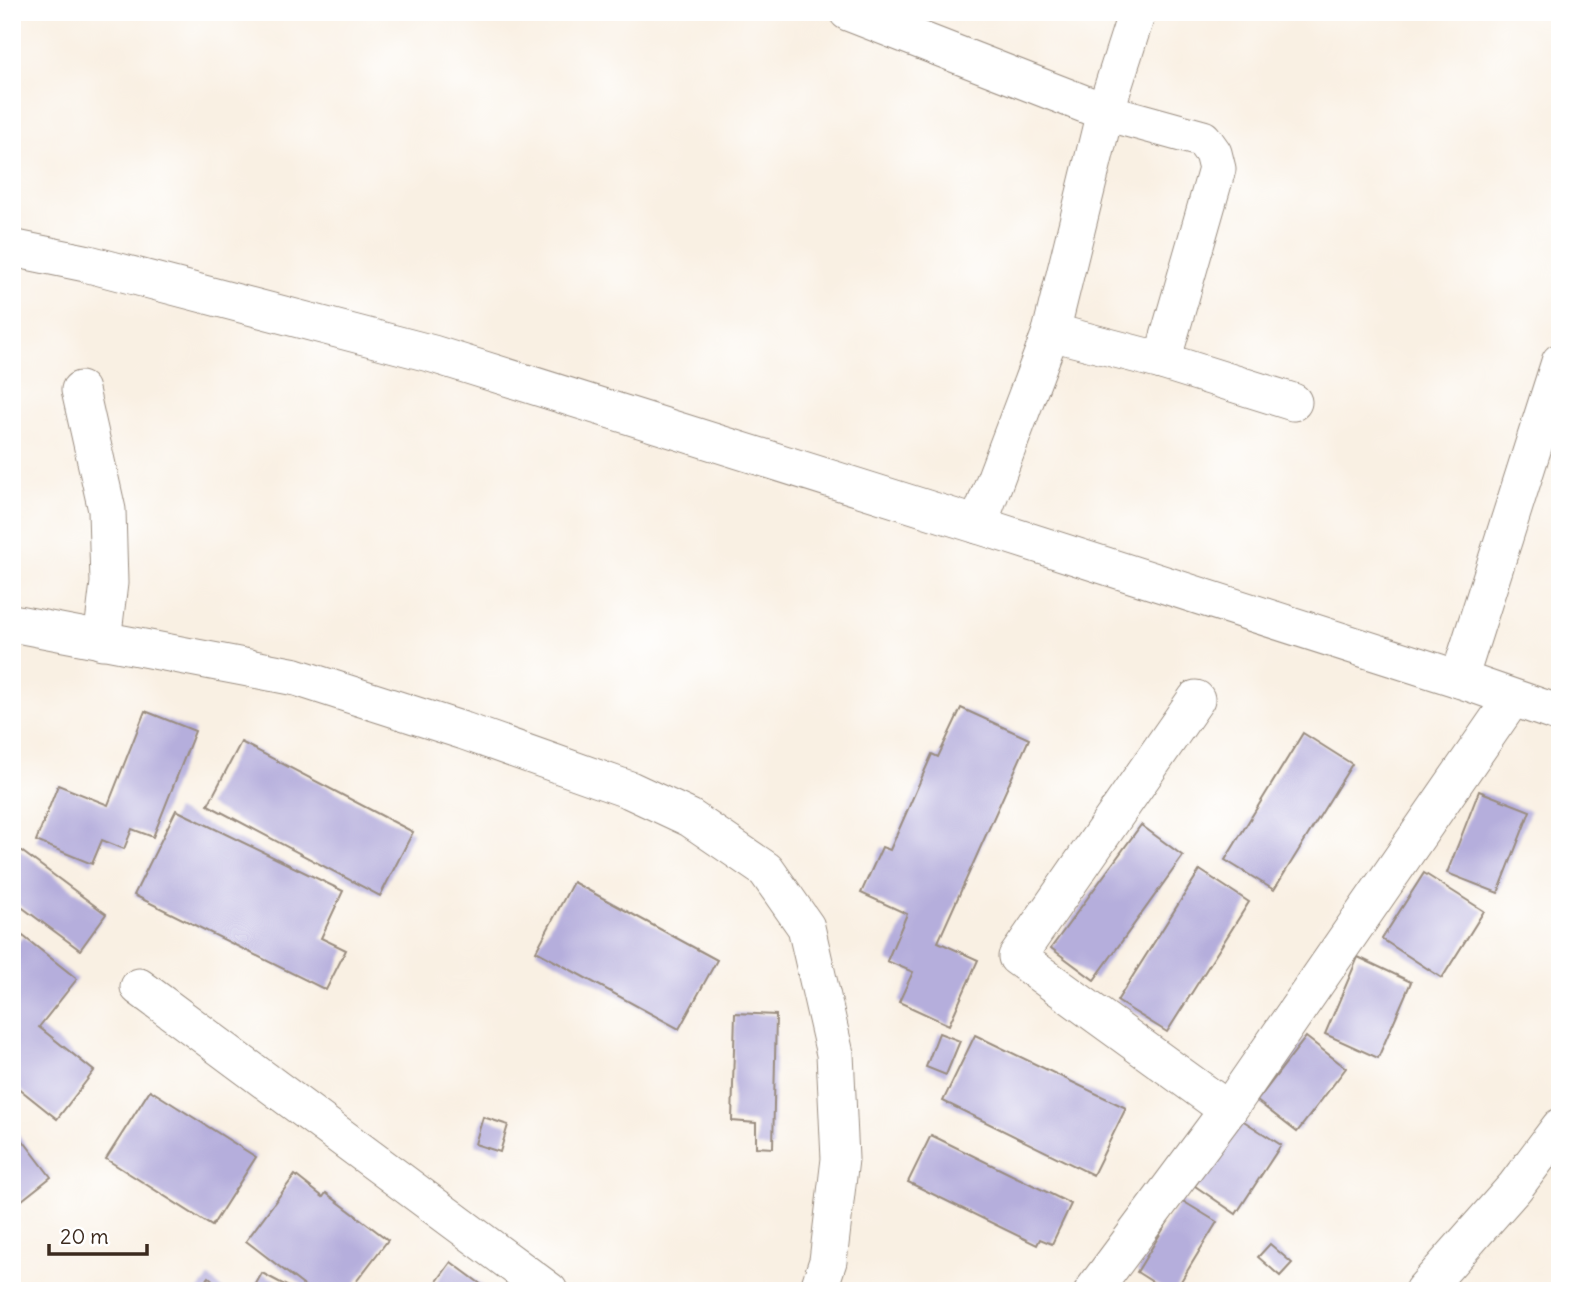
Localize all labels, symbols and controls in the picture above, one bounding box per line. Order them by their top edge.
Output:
scale bar [49,1212,147,1256]
text: 20 m [60,1223,109,1250]

